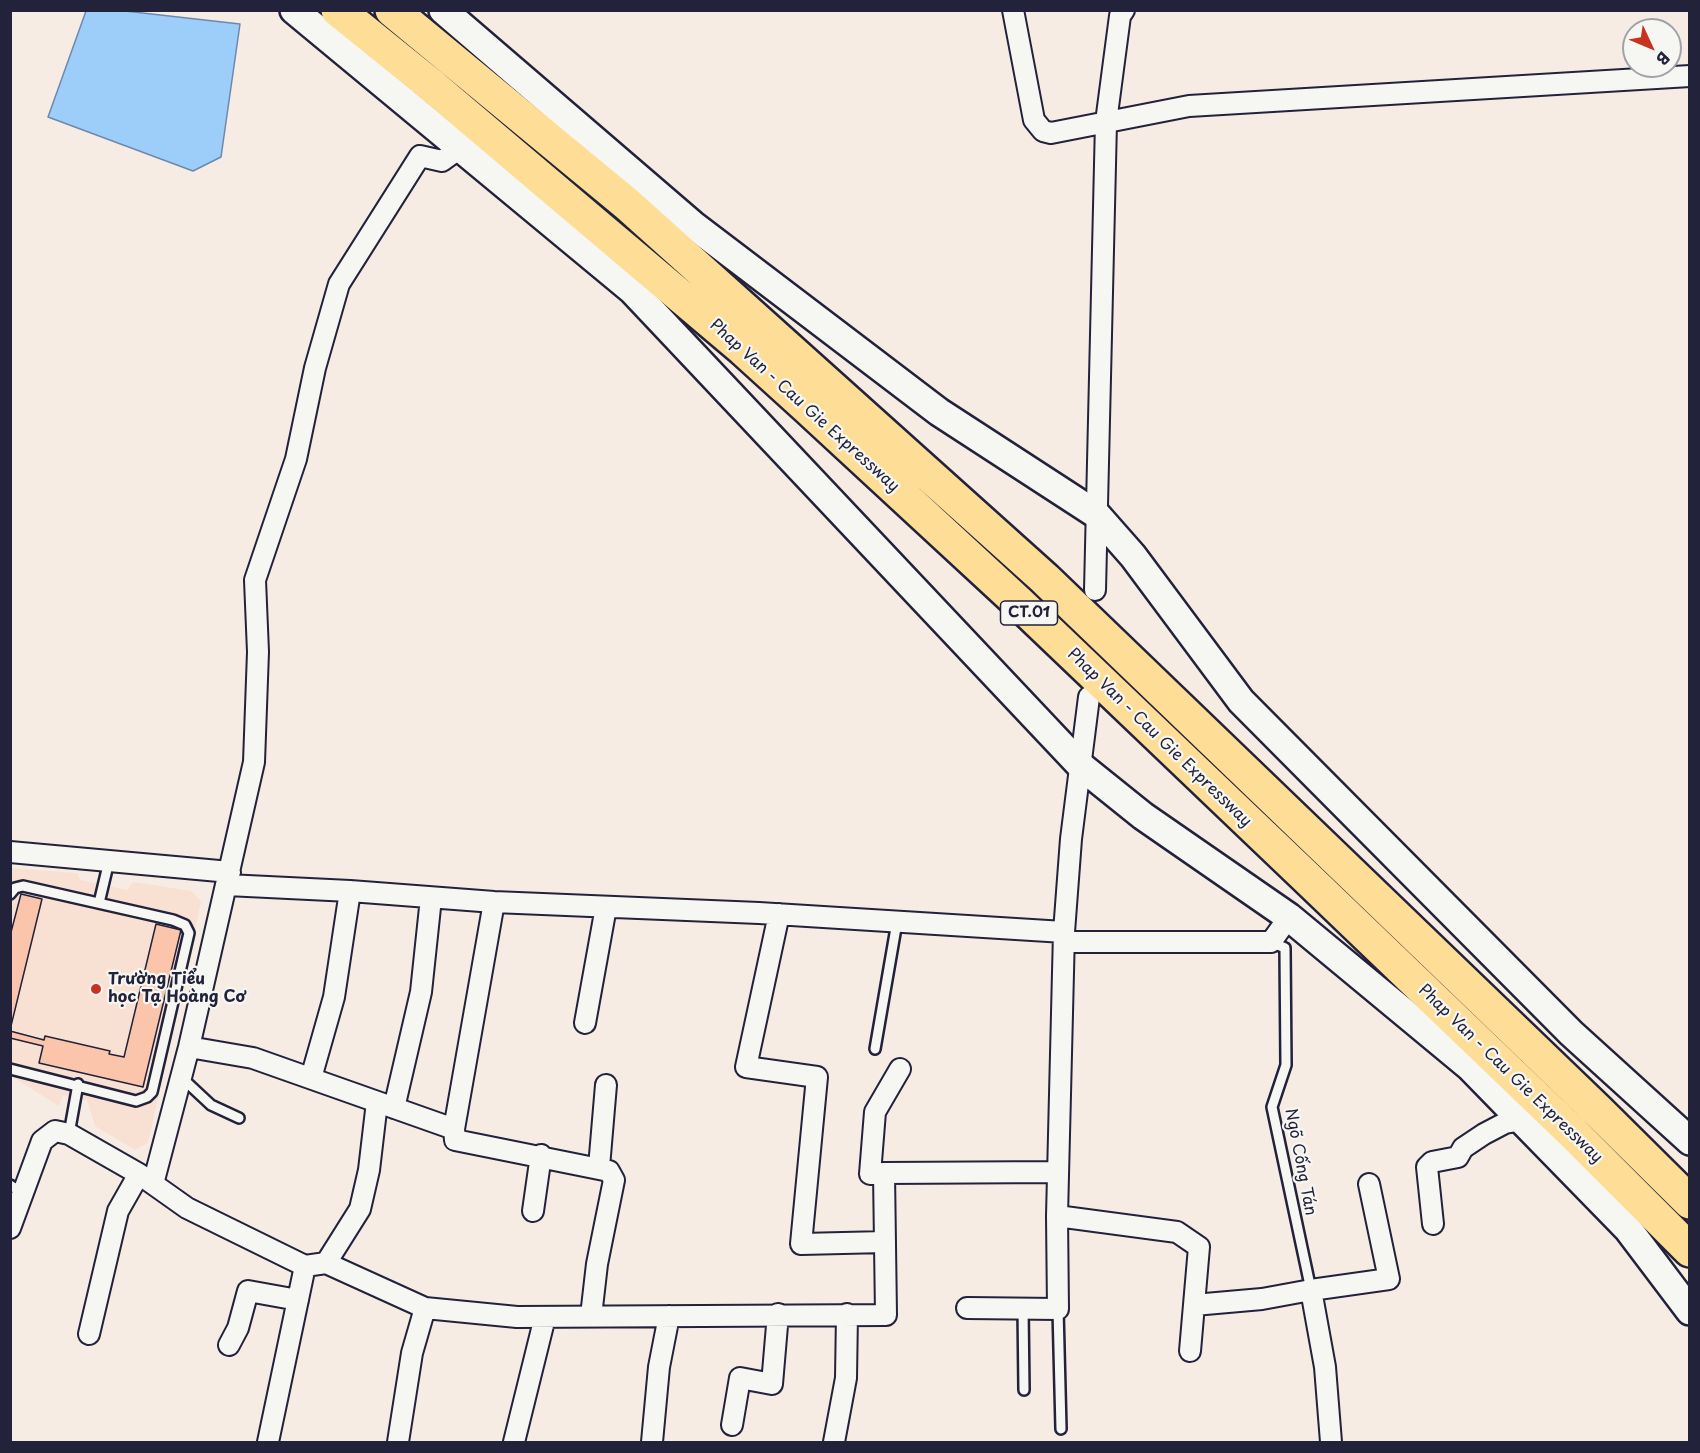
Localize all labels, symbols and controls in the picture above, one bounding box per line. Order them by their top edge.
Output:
north arrow [1622,18,1682,78]
text: B [1651,47,1676,71]
street label: Phap Van - Cau Gie Expressway [705,316,903,496]
road number: CT.01 [1000,601,1058,625]
street label: Phap Van - Cau Gie Expressway [1063,645,1255,831]
place label: Trường Tiểu học Tạ Hoàng Cơ [108,970,246,1008]
street label: Phap Van - Cau Gie Expressway [1414,981,1606,1167]
marker: Trường Tiểu học Tạ Hoàng Cơ [89,982,103,996]
street label: Ngõ Cống Tán [1280,1107,1320,1217]

